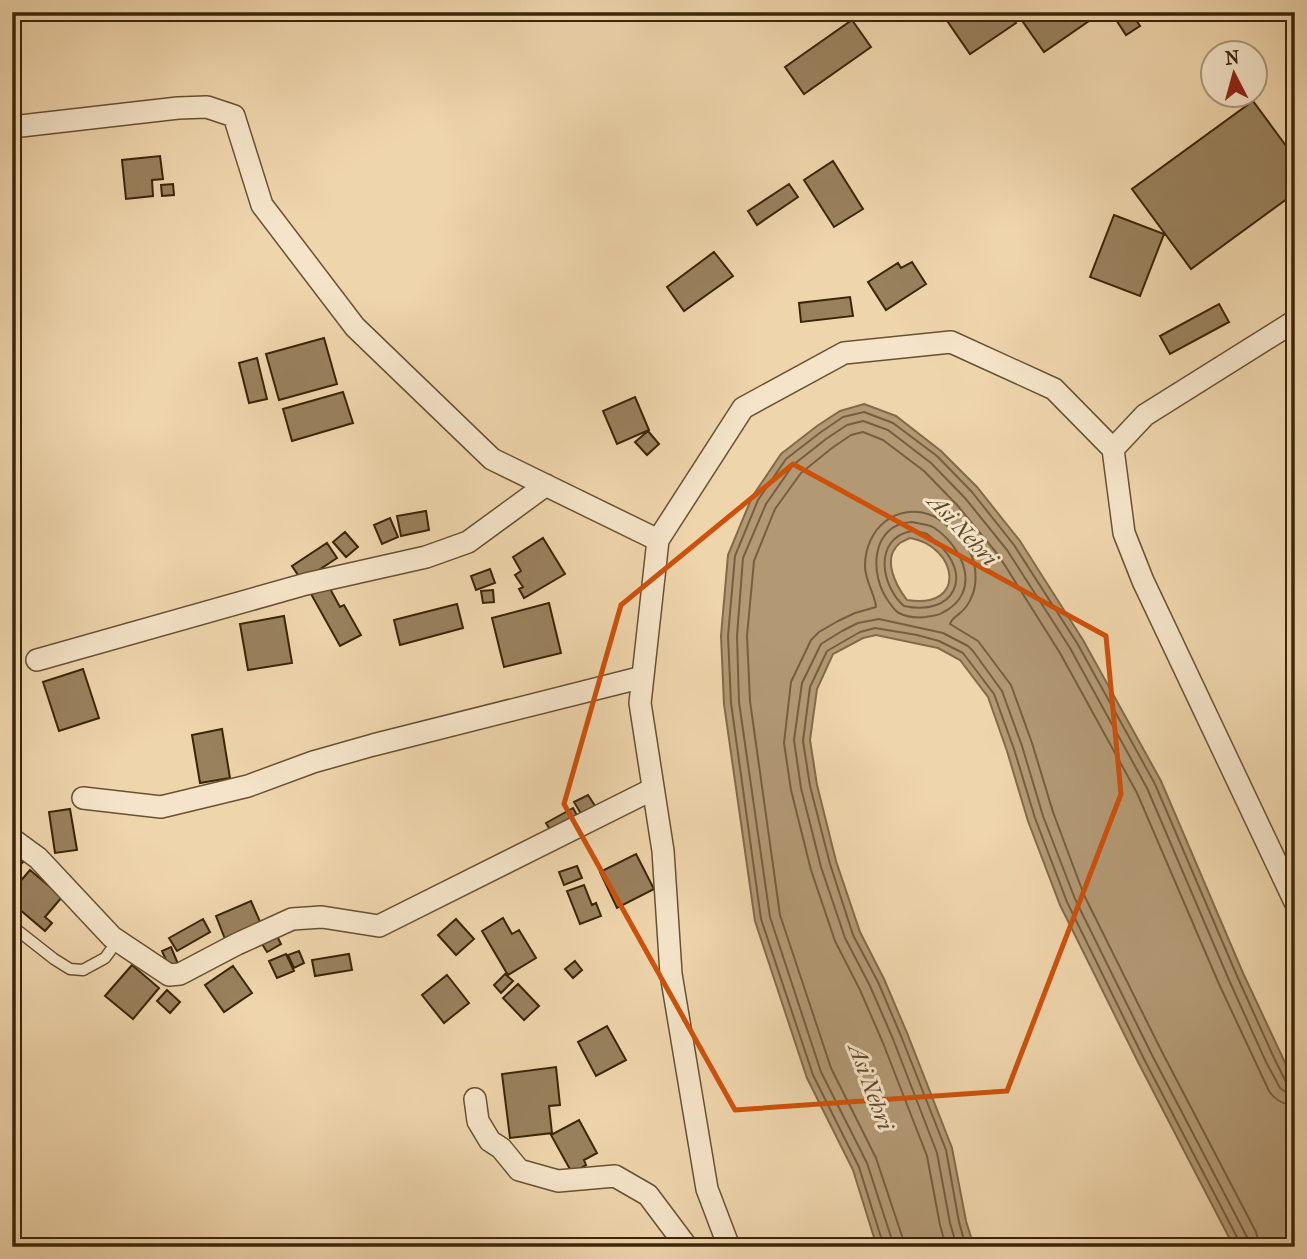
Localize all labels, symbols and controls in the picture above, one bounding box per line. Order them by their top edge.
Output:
north arrow [1198,38,1268,108]
text: N [1224,46,1241,70]
water label: Asi Nehri [921,486,1004,573]
water label: Asi Nehri [842,1038,899,1135]

